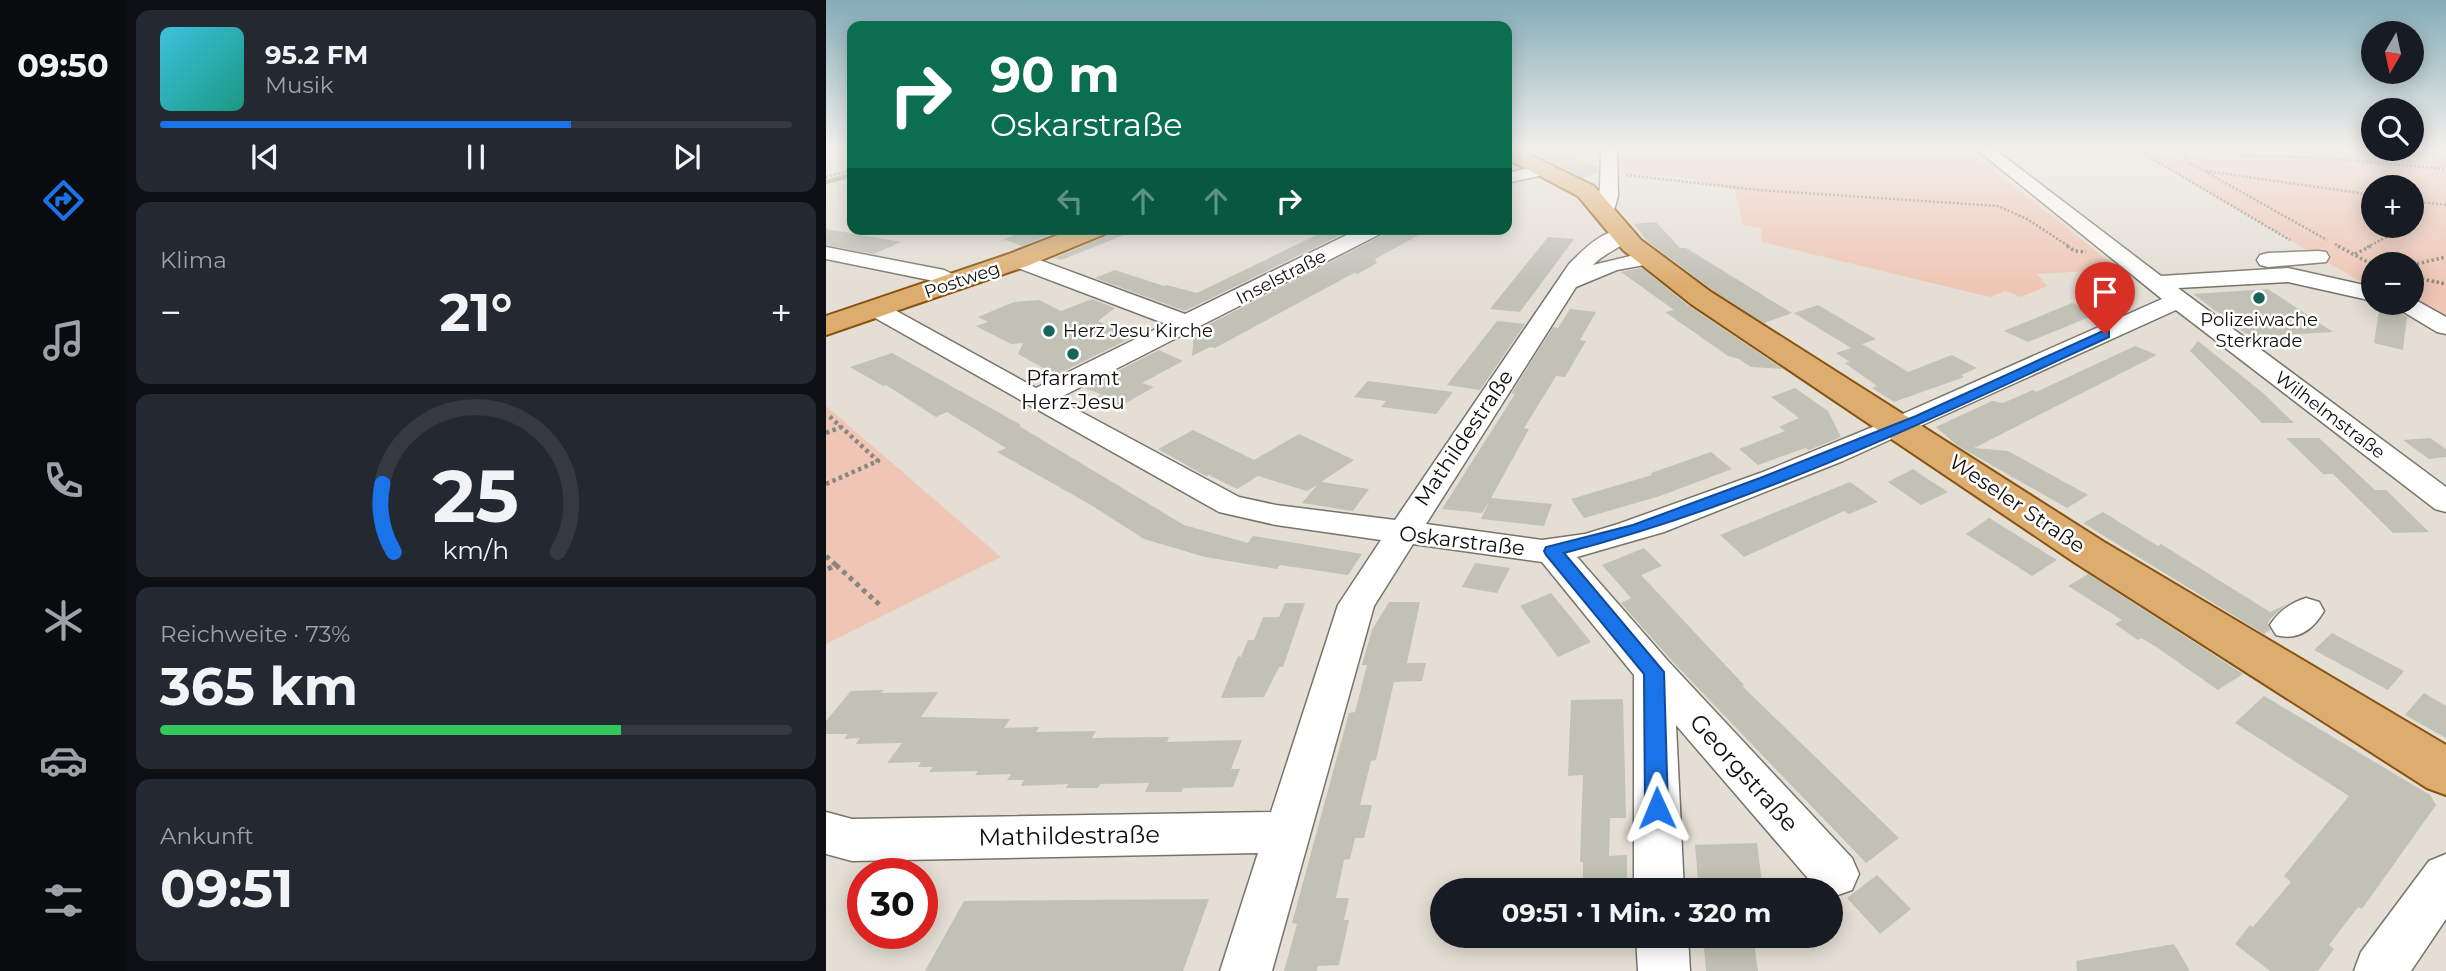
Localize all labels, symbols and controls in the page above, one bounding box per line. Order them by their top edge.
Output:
north arrow [2361,21,2424,84]
map controls [2361,21,2424,315]
text: 95.2 FM [265,39,368,71]
text: 90 m [990,45,1120,104]
text: 09:50 [17,46,109,85]
icon: right [875,49,966,140]
text: Musik [265,71,334,99]
button: search [2361,98,2424,161]
text: Oskarstraße [990,105,1183,144]
icon: previous [246,138,284,176]
icon: pause [457,138,495,176]
icon: next [668,138,706,176]
button: + [2361,175,2424,238]
icon: directions [39,176,88,225]
icon: left [1051,182,1089,220]
icon: ahead [1124,182,1162,220]
icon: ahead [1197,182,1235,220]
icon: right [1270,182,1308,220]
street label: Inselstraße [1232,245,1330,309]
text: Klima [160,246,227,274]
button: − [2361,252,2424,315]
street label: Postweg [921,257,1003,303]
pin [2075,262,2135,334]
icon: arrive [2086,273,2124,311]
text: 21° [440,281,512,344]
text: − [160,289,182,336]
text: + [770,289,792,336]
marker: Polizeiwache Sterkrade [2251,290,2267,306]
place label: Polizeiwache Sterkrade [2200,309,2318,352]
icon: music [39,316,88,365]
place label: Herz Jesu Kirche [1063,320,1213,342]
marker: Herz Jesu Kirche [1041,323,1057,339]
marker: Pfarramt Herz-Jesu [1065,346,1081,362]
place label: Pfarramt Herz-Jesu [1021,365,1125,414]
street label: Mathildestraße [1409,365,1518,511]
street label: Wilhelmstraße [2270,366,2390,464]
street label: Weseler Straße [1945,449,2090,558]
text: 25 [433,452,519,540]
icon: phone [39,456,88,505]
street label: Oskarstraße [1398,520,1526,561]
text: km/h [443,534,509,564]
icon: climate [39,596,88,645]
text: Reichweite · 73% [160,620,350,648]
text: 365 km [160,655,358,718]
street label: Georgstraße [1684,708,1805,838]
icon: car [39,736,88,785]
position arrow [1620,771,1694,845]
street label: Mathildestraße [978,819,1160,852]
text: Ankunft [160,822,254,850]
text: 09:51 [160,857,293,920]
speed limit sign: 30 [847,858,938,949]
icon: filters [39,876,88,925]
text: 09:51 · 1 Min. · 320 m [1502,897,1771,929]

